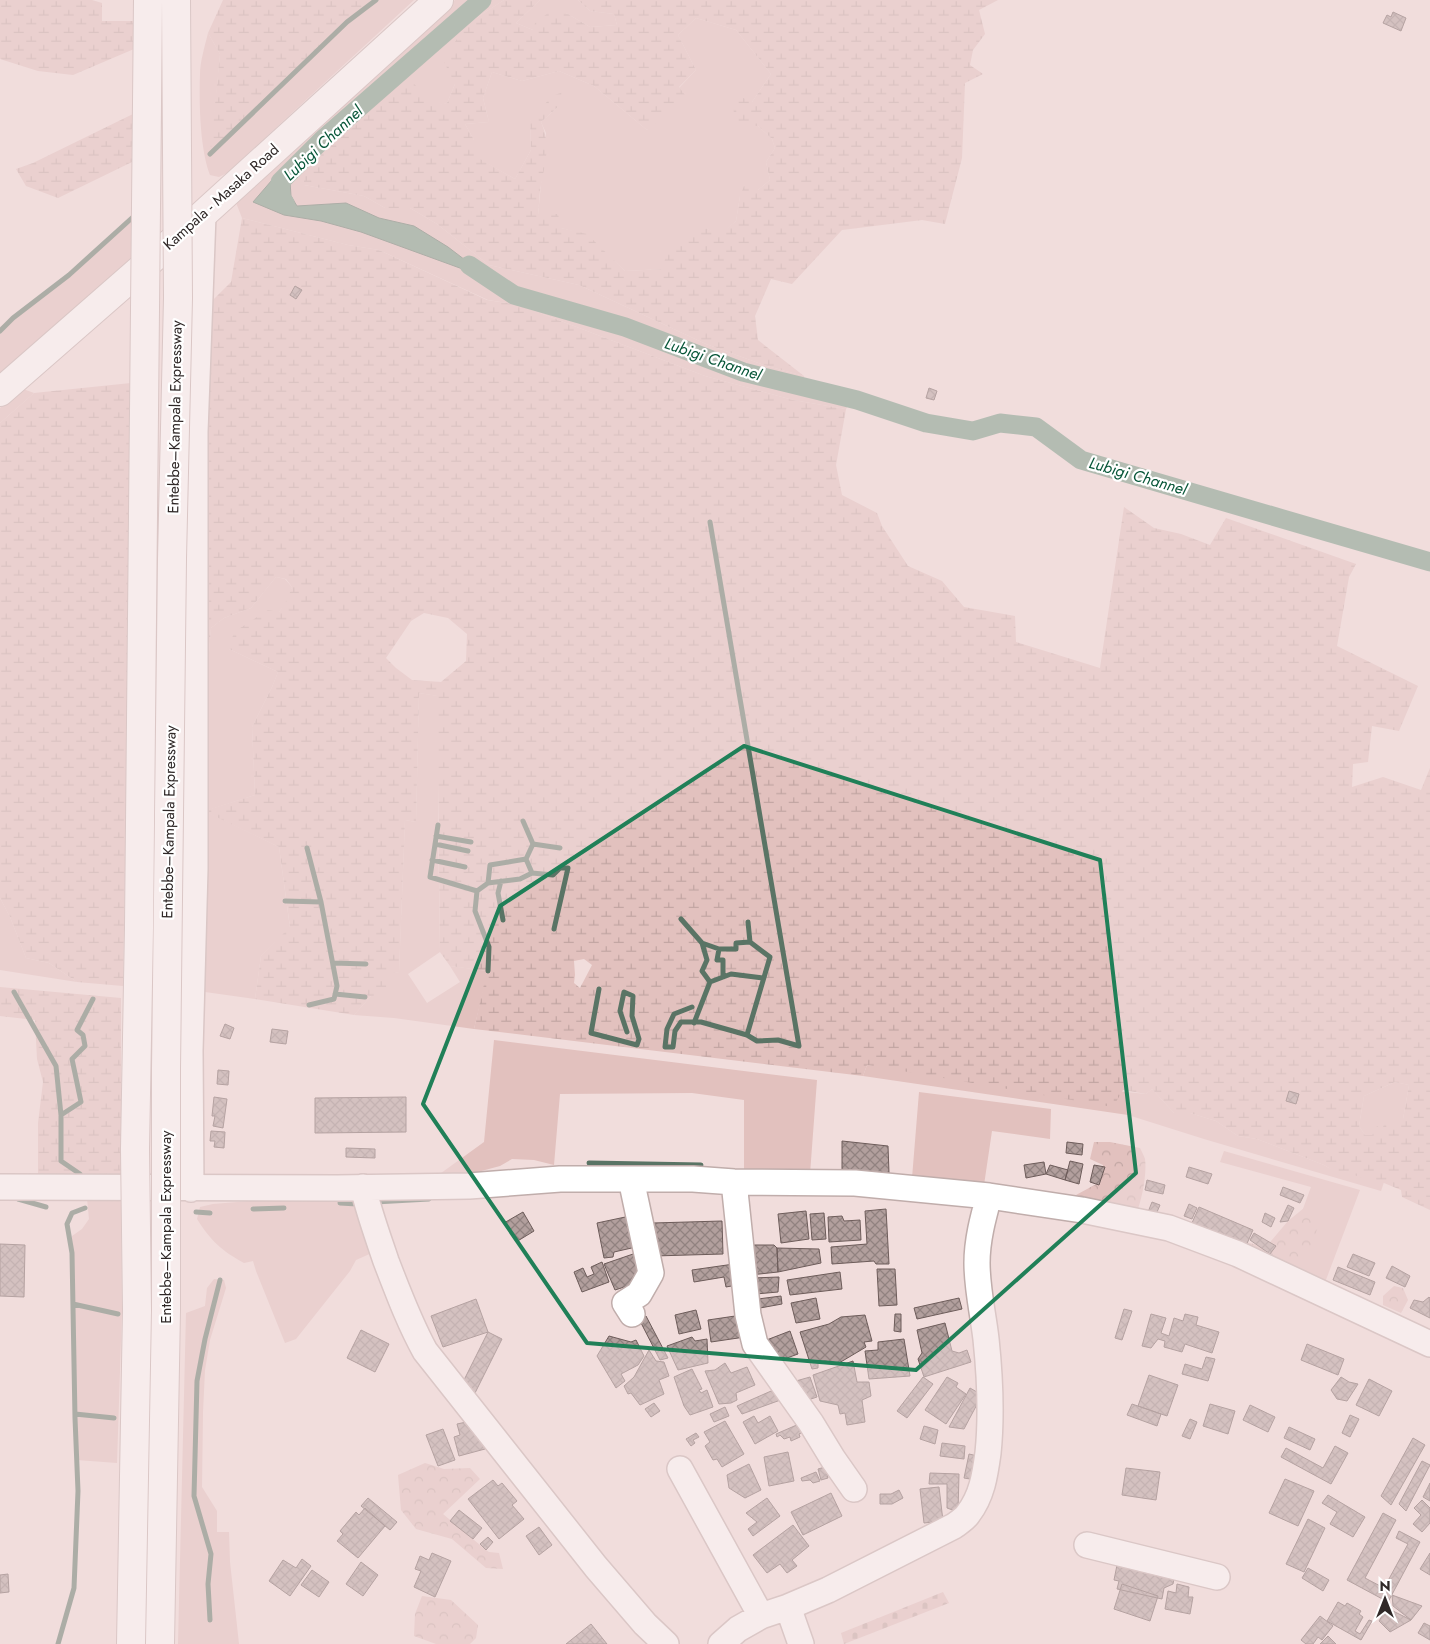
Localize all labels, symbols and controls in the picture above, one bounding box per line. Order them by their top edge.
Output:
water label: Lubigi Channel [278,99,369,186]
street label: Kampala - Masaka Road [158,139,284,255]
street label: Entebbe–Kampala Expressway [162,320,188,514]
water label: Lubigi Channel [662,332,766,387]
water label: Lubigi Channel [1086,451,1191,501]
street label: Entebbe–Kampala Expressway [156,725,182,919]
street label: Entebbe–Kampala Expressway [155,1130,177,1324]
north arrow [1360,1574,1410,1624]
text: N [1379,1576,1391,1596]

